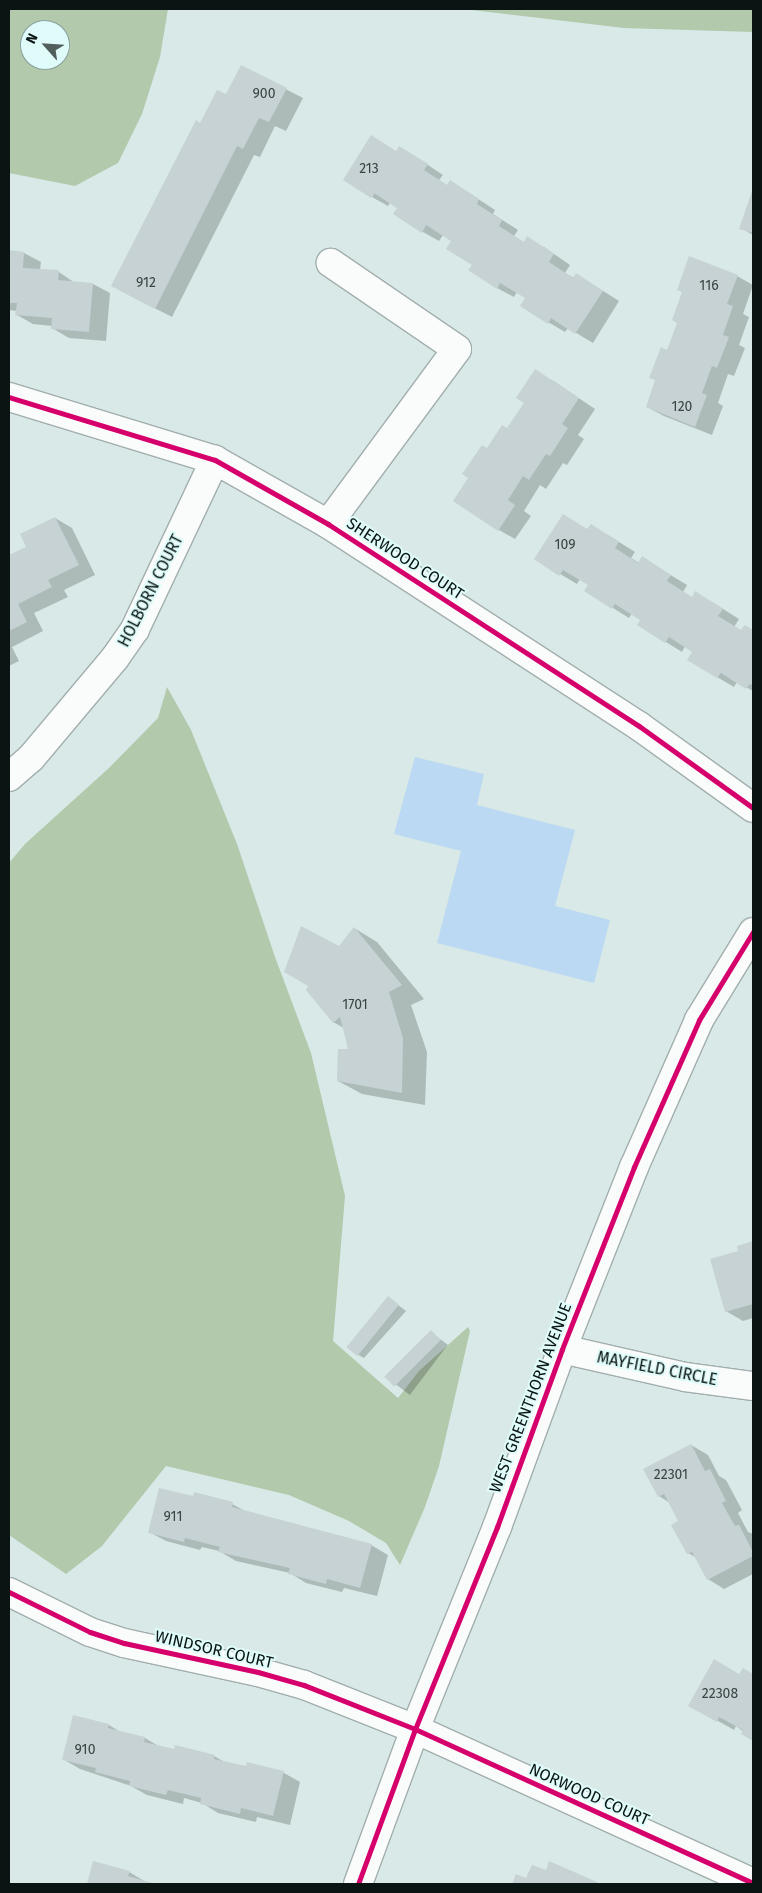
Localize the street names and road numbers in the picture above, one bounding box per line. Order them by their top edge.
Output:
street label: SHERWOOD COURT [343,514,467,604]
street label: HOLBORN COURT [114,532,188,650]
street label: WEST GREENTHORN AVENUE [486,1300,576,1496]
street label: MAYFIELD CIRCLE [595,1348,719,1390]
street label: WINDSOR COURT [153,1627,275,1673]
street label: NORWOOD COURT [526,1760,652,1830]

